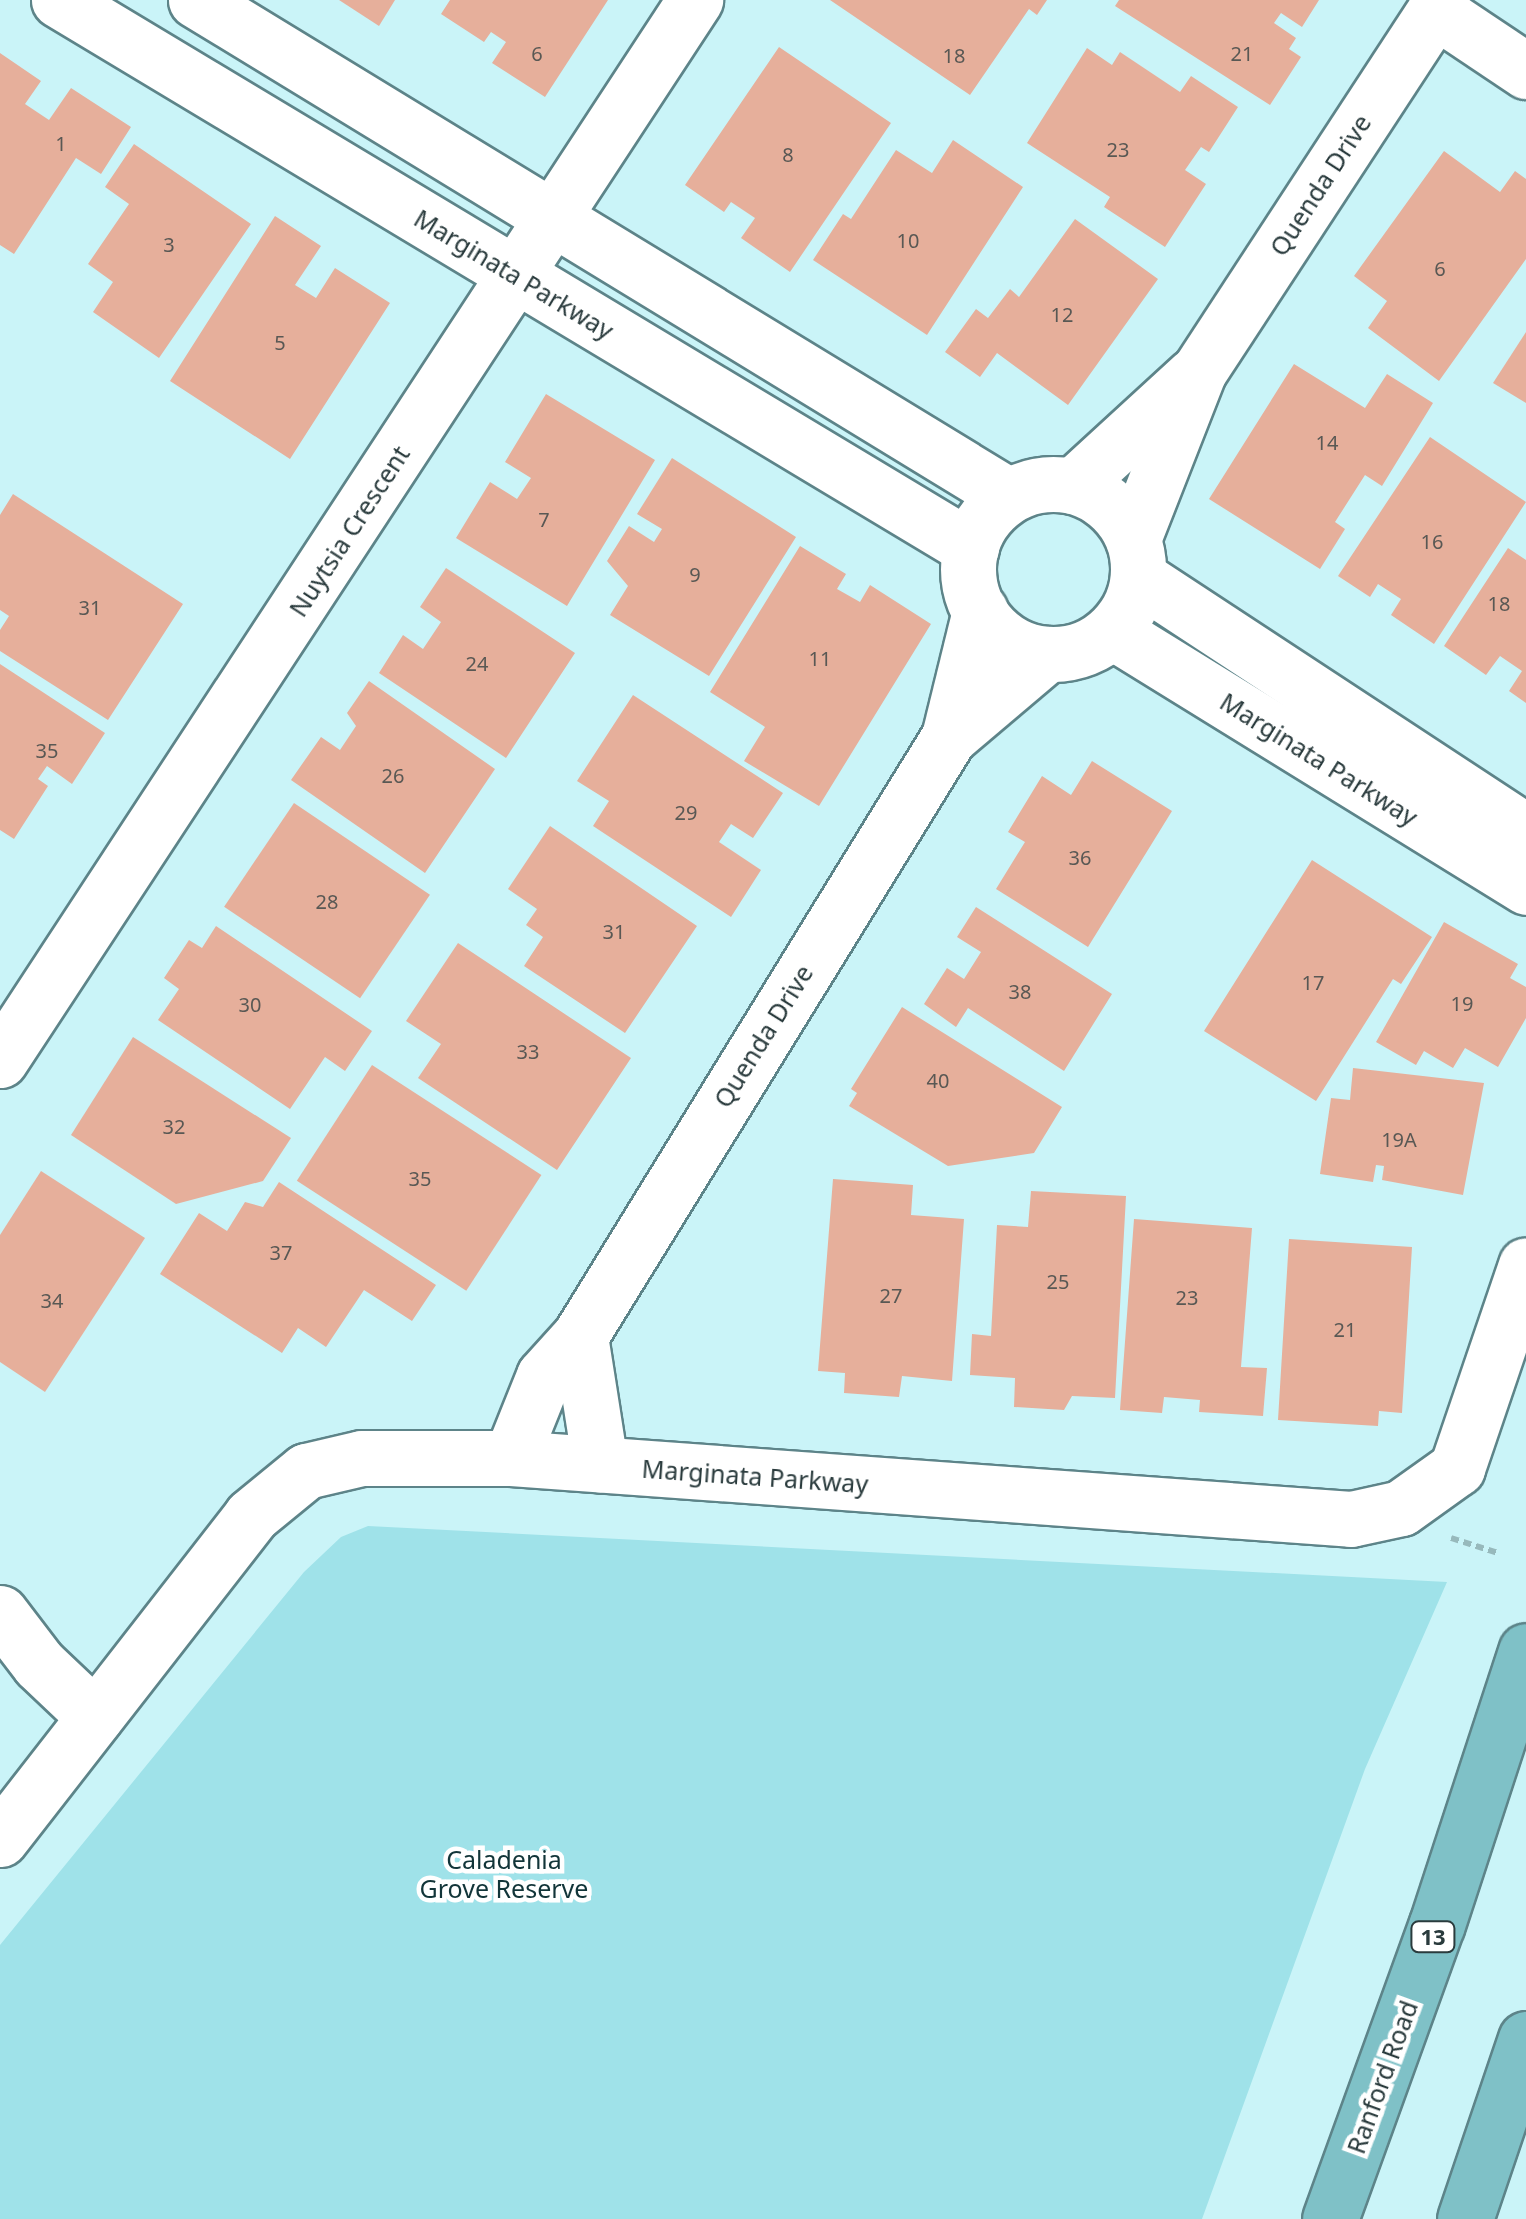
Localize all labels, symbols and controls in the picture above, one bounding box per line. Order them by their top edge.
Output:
house number: 6 [531,41,543,65]
house number: 21 [1231,41,1253,65]
house number: 18 [943,43,965,67]
street label: Quenda Drive [1263,109,1377,261]
house number: 1 [55,131,67,155]
house number: 23 [1107,137,1129,161]
house number: 8 [782,142,794,166]
street label: Marginata Parkway [409,203,619,345]
house number: 10 [897,228,919,252]
house number: 3 [163,232,175,256]
house number: 6 [1434,256,1446,280]
house number: 12 [1051,302,1073,326]
house number: 5 [274,330,286,354]
house number: 14 [1316,430,1338,454]
street label: Nuytsia Crescent [283,440,415,622]
house number: 7 [538,507,550,531]
house number: 16 [1421,529,1443,553]
house number: 9 [689,562,701,586]
house number: 18 [1488,591,1510,615]
house number: 31 [79,595,101,619]
house number: 11 [809,646,831,670]
house number: 24 [466,651,488,675]
street label: Marginata Parkway [1215,686,1423,832]
house number: 35 [36,738,58,762]
house number: 26 [382,763,404,787]
house number: 29 [675,800,697,824]
house number: 36 [1069,845,1091,869]
house number: 28 [316,889,338,913]
house number: 31 [603,919,625,943]
street label: Quenda Drive [707,959,819,1113]
house number: 17 [1302,970,1324,994]
house number: 38 [1009,979,1031,1003]
house number: 19 [1451,991,1473,1015]
house number: 30 [239,992,261,1016]
house number: 33 [517,1039,539,1063]
house number: 40 [927,1068,949,1092]
house number: 32 [163,1114,185,1138]
house number: 19A [1381,1127,1417,1151]
house number: 35 [409,1166,431,1190]
house number: 37 [270,1240,292,1264]
house number: 25 [1047,1269,1069,1293]
house number: 27 [880,1283,902,1307]
house number: 23 [1176,1285,1198,1309]
house number: 34 [41,1288,63,1312]
house number: 21 [1334,1317,1356,1341]
street label: Marginata Parkway [641,1453,869,1499]
park label: Caladenia Grove Reserve [420,1845,588,1904]
road number: 13 [1408,1920,1458,1954]
street label: Ranford Road [1340,1996,1424,2158]

